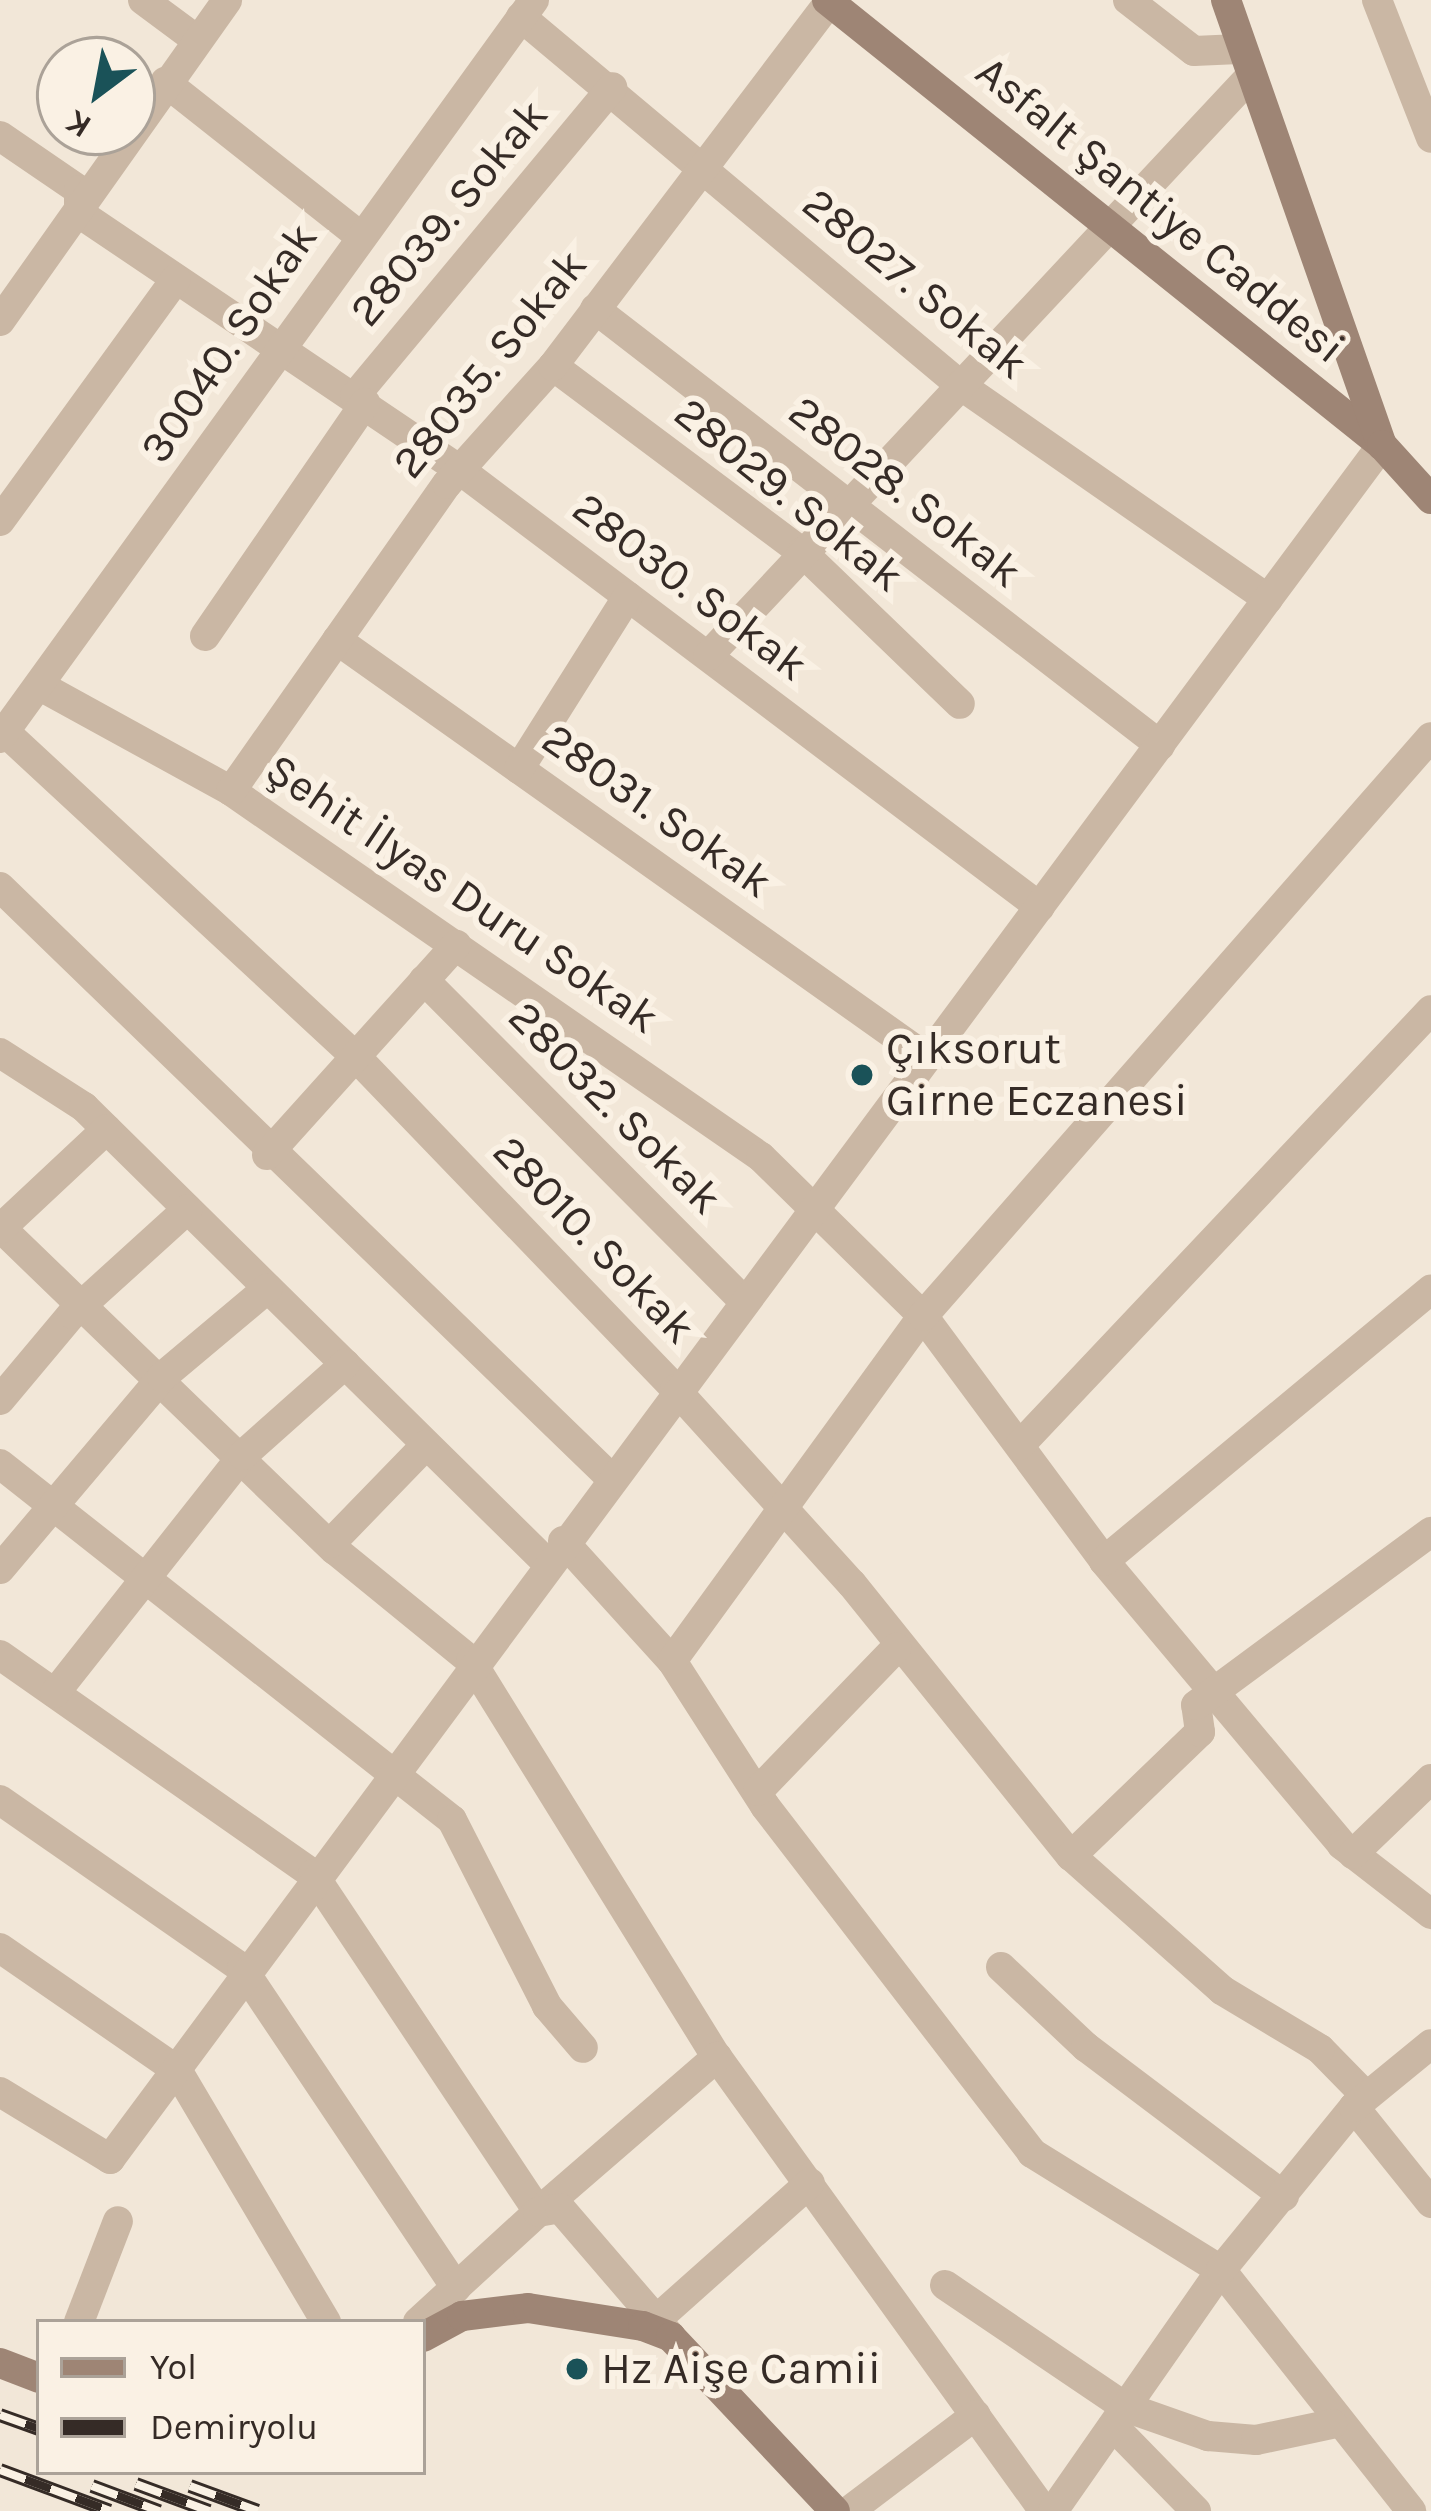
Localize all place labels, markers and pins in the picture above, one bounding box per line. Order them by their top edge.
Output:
place label: Çıksorut Girne Eczanesi [886,1022,1188,1128]
marker: Çıksorut Girne Eczanesi [849,1062,875,1088]
place label: Hz Aişe Camii [601,2342,881,2396]
marker: Hz Aişe Camii [564,2356,590,2382]

